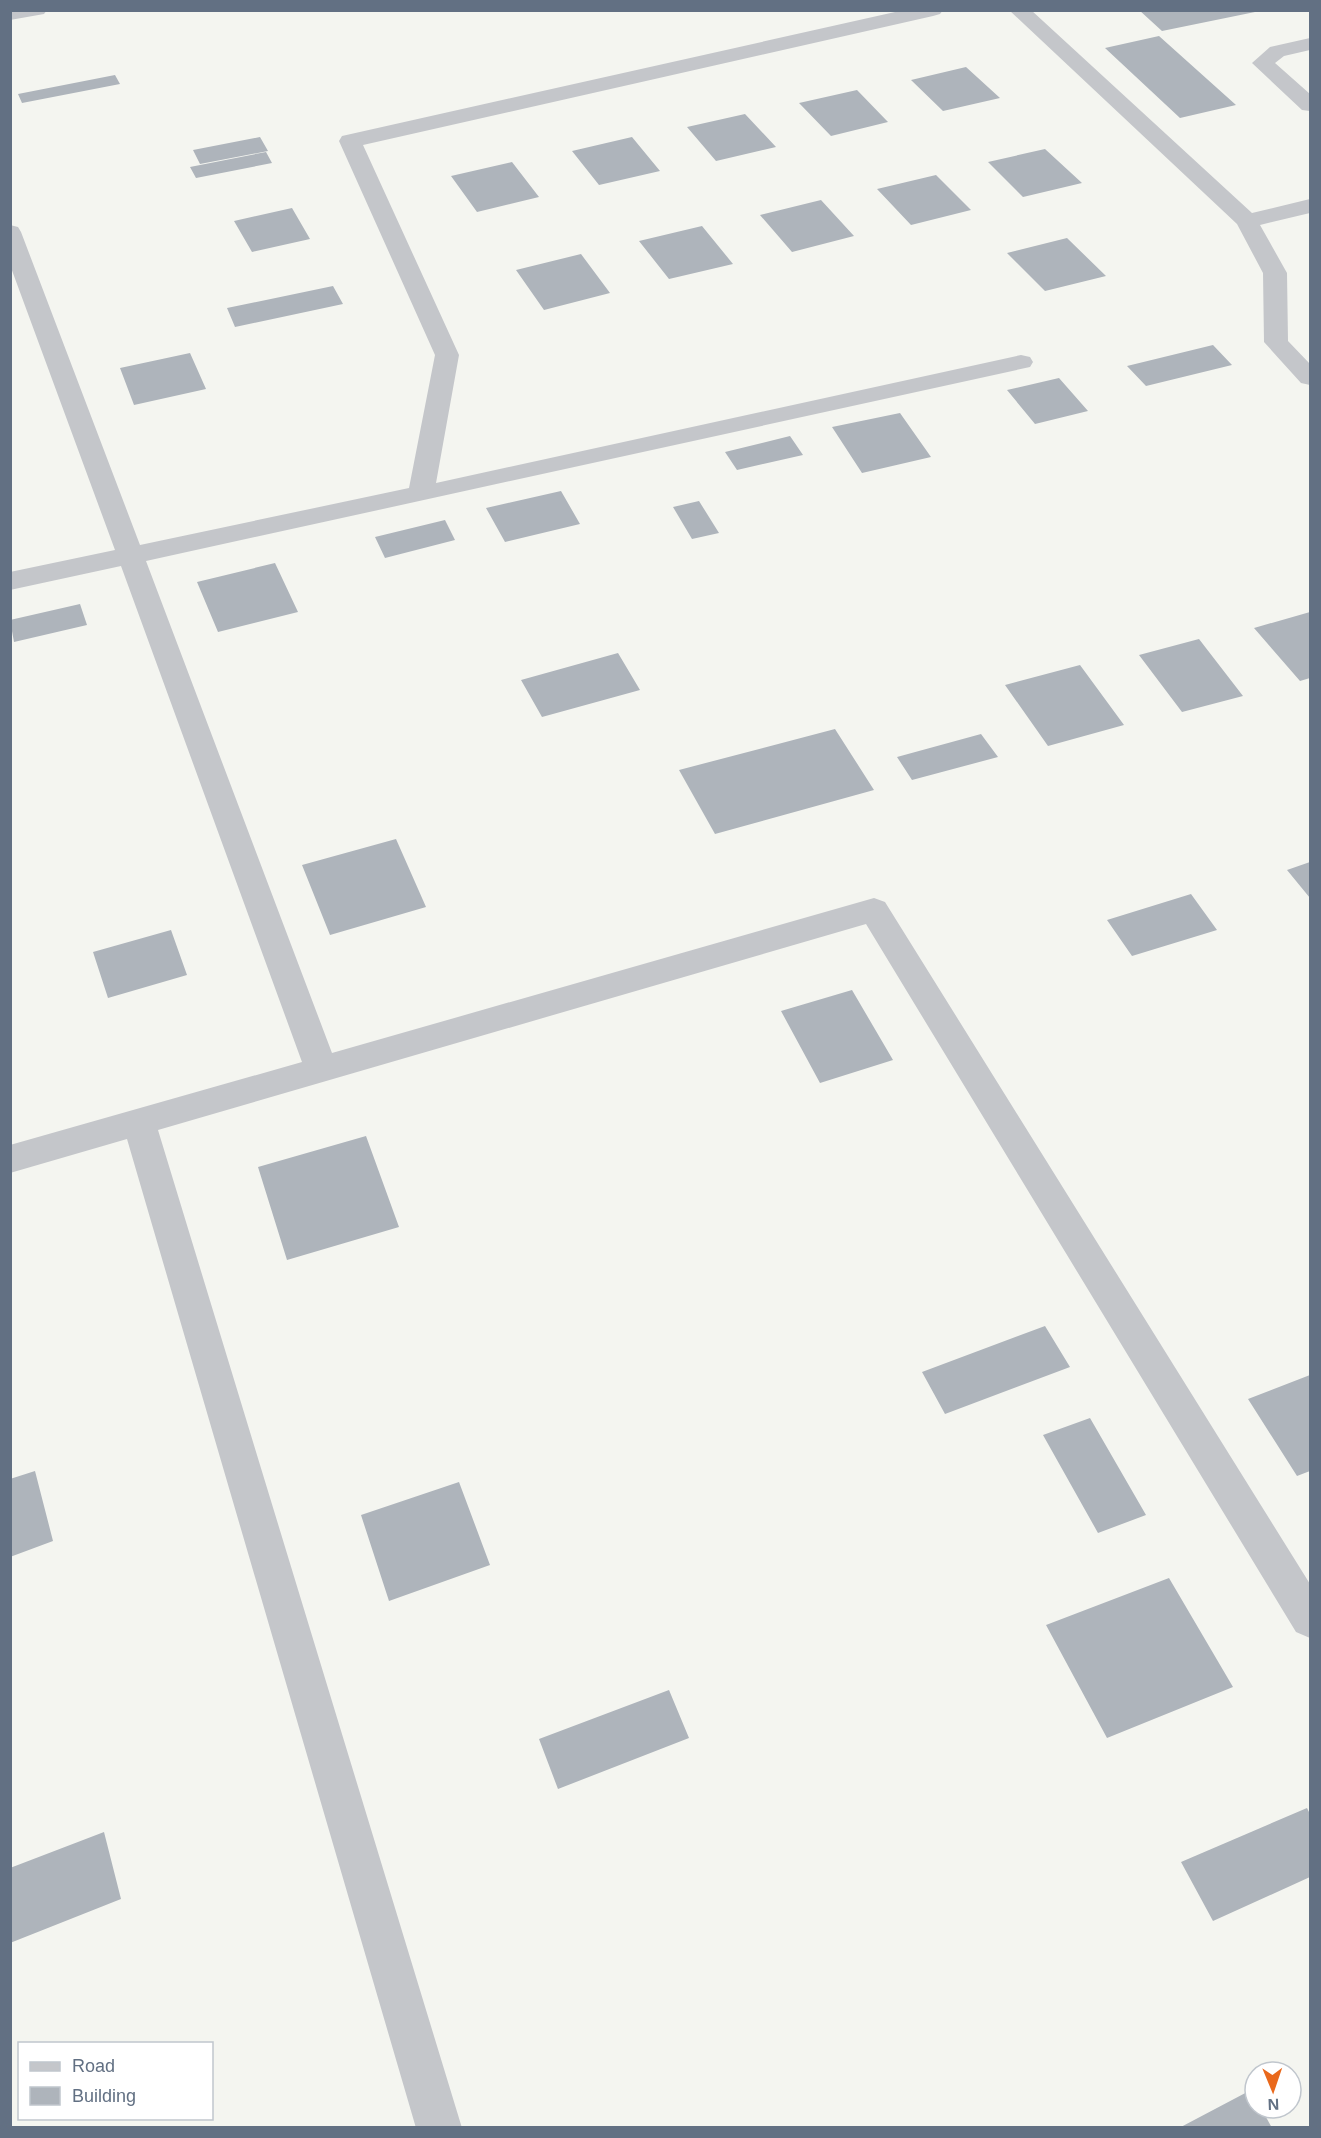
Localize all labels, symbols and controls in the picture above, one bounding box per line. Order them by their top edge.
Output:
legend [18,2042,213,2120]
text: Road [72,2056,115,2076]
north arrow [1243,2060,1303,2120]
text: Building [72,2086,136,2106]
text: N [1267,2096,1280,2113]

